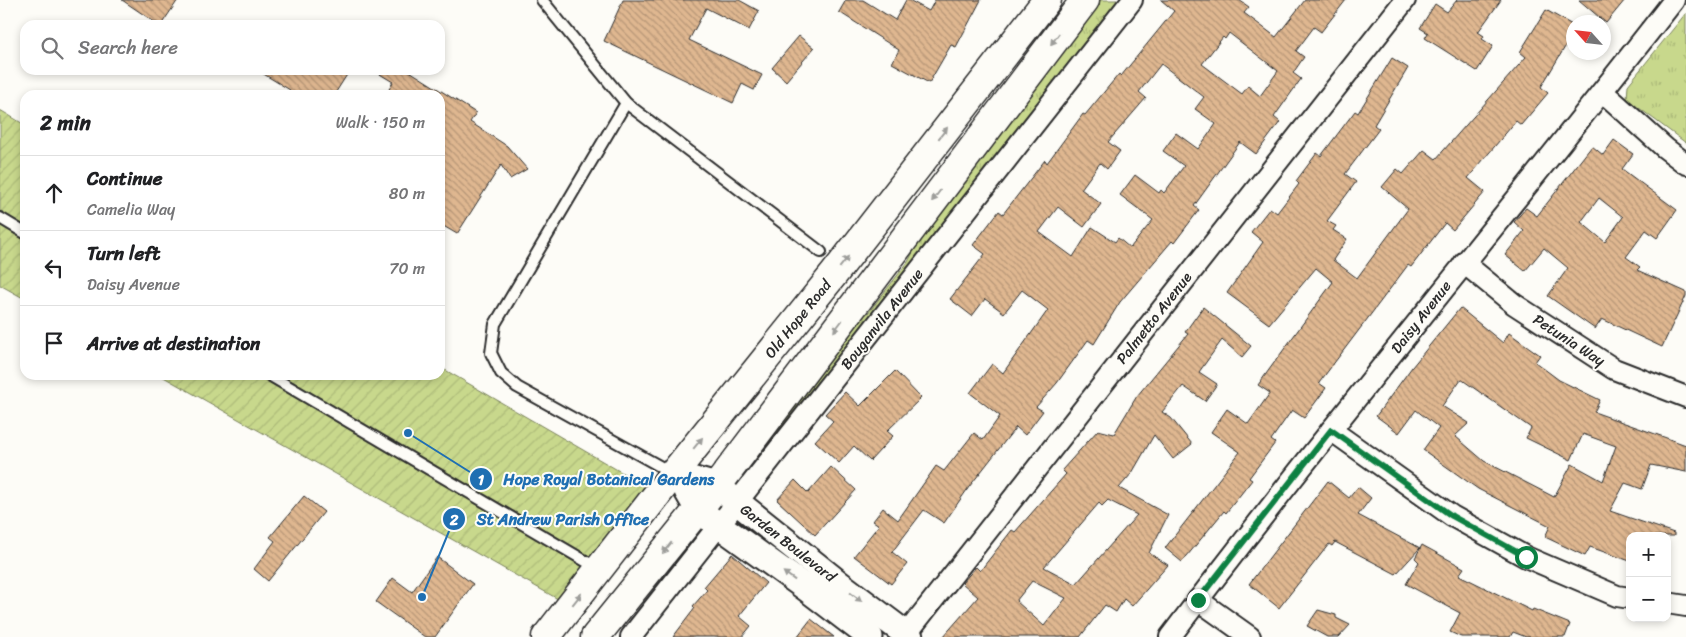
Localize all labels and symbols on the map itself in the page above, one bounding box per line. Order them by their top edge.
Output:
north arrow [1566,15,1611,60]
one-way arrow [1050,32,1061,45]
one-way arrow [938,127,949,140]
one-way arrow [931,189,941,203]
one-way arrow [838,256,849,269]
street label: Bouganvila Avenue [834,262,930,375]
street label: Palmetto Avenue [1109,266,1199,370]
street label: Old Hope Road [758,273,839,364]
street label: Daisy Avenue [1384,274,1458,359]
street label: Petunia Way [1528,307,1611,373]
one-way arrow [833,319,843,333]
one-way arrow [692,437,703,450]
callout: Hope Royal Botanical Gardens [469,464,725,495]
text: Hope Royal Botanical Gardens [502,465,715,494]
text: 1 [478,467,485,493]
street label: Garden Boulevard [734,497,843,590]
callout: St Andrew Parish Office [442,504,659,535]
text: St Andrew Parish Office [476,505,650,534]
text: 2 [449,507,459,533]
one-way arrow [662,541,673,554]
route start [1515,546,1538,569]
one-way arrow [782,571,796,581]
route end [1187,589,1210,612]
one-way arrow [849,591,862,602]
one-way arrow [571,593,582,606]

